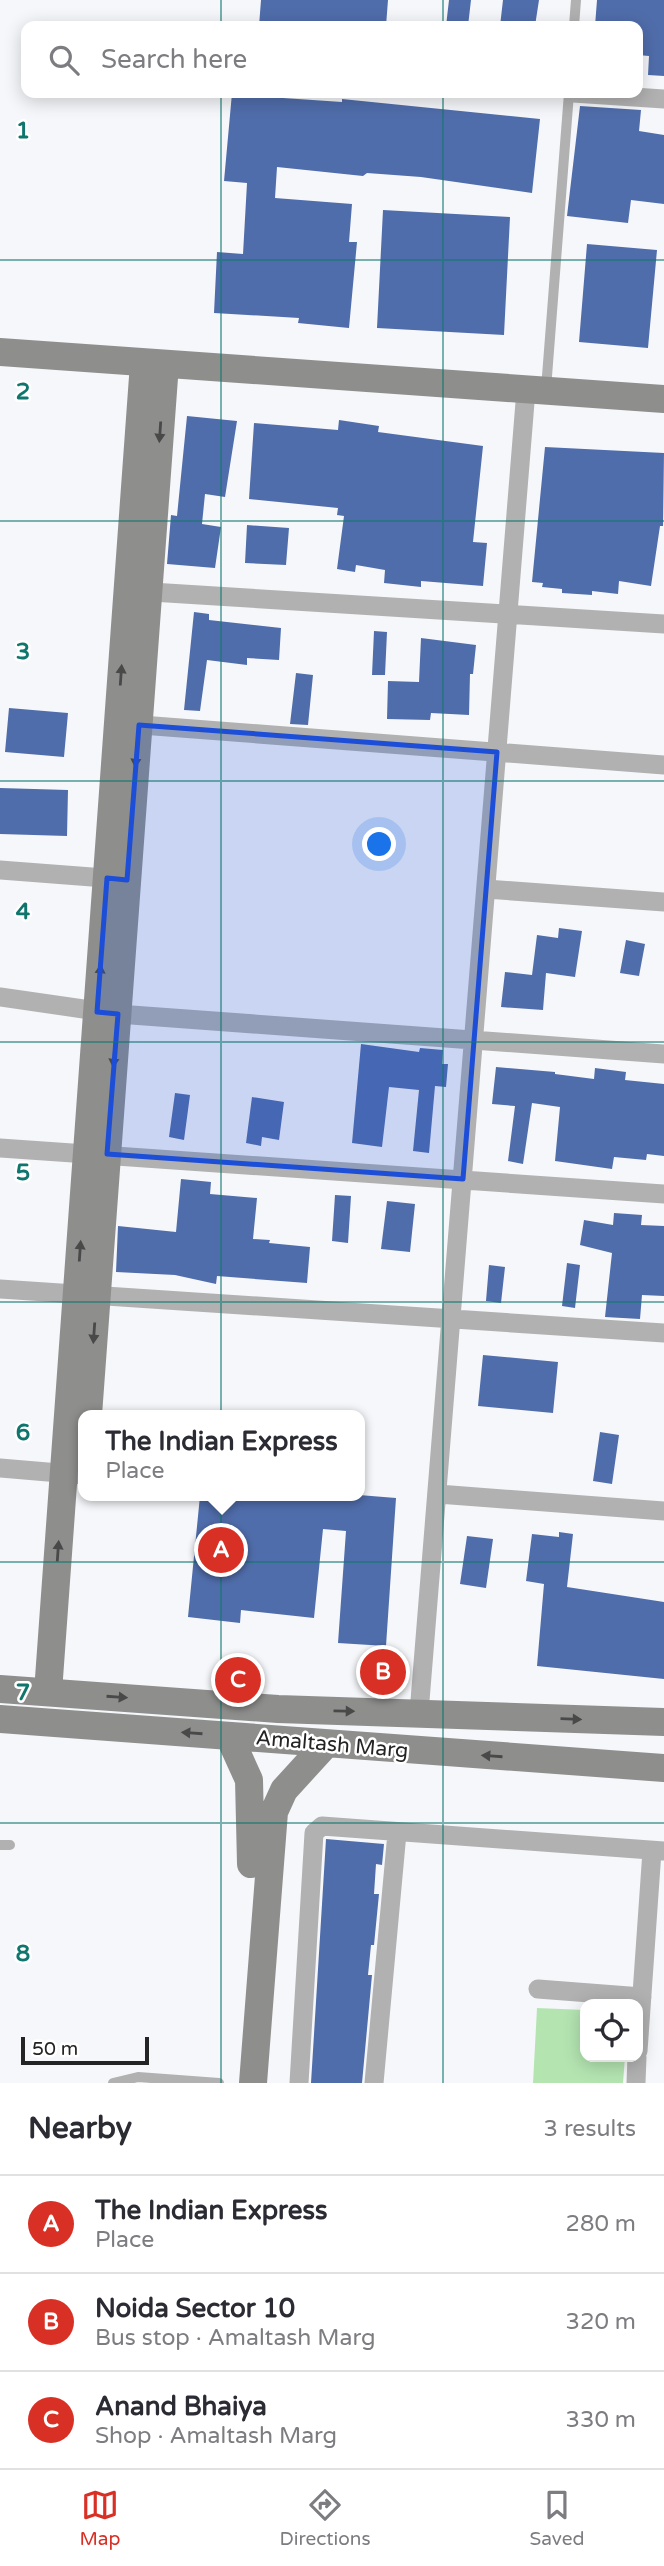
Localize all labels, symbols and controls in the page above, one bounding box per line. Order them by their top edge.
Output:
search box [21,21,643,98]
icon: search [45,41,83,79]
text: Search here [101,44,247,75]
text: 1 [16,117,30,145]
text: 2 [16,378,30,406]
one-way arrow [154,421,165,443]
text: 3 [16,638,30,666]
one-way arrow [116,664,127,686]
one-way arrow [130,746,141,768]
your location [362,827,396,861]
text: 4 [16,898,31,926]
one-way arrow [95,964,106,986]
one-way arrow [108,1046,119,1068]
text: 5 [16,1159,30,1187]
one-way arrow [75,1240,86,1262]
one-way arrow [88,1322,99,1344]
popup [78,1410,365,1501]
text: 6 [16,1419,30,1447]
text: The Indian Express [105,1426,338,1457]
text: Place [105,1457,164,1485]
pin: A [198,1524,244,1576]
one-way arrow [53,1540,64,1562]
pin: B [360,1646,406,1698]
pin: C [215,1654,261,1706]
text: 7 [16,1679,30,1707]
one-way arrow [106,1692,128,1703]
one-way arrow [333,1705,355,1717]
one-way arrow [561,1713,583,1724]
street label: Amaltash Marg [255,1725,409,1764]
one-way arrow [181,1727,203,1738]
one-way arrow [481,1750,503,1761]
text: 8 [16,1940,30,1968]
map controls [580,1999,643,2062]
button: locate [580,1999,643,2062]
scale bar [21,2034,149,2066]
text: 50 m [32,2038,78,2060]
text: Nearby [28,2110,132,2147]
text: 3 results [543,2115,636,2143]
text: The Indian Express [95,2195,327,2226]
text: A [42,2210,60,2238]
text: 280 m [566,2210,636,2238]
text: Place [95,2226,154,2254]
text: Noida Sector 10 [95,2293,295,2324]
text: B [43,2308,59,2336]
text: 320 m [566,2308,636,2336]
text: Bus stop · Amaltash Marg [95,2324,375,2352]
text: Anand Bhaiya [95,2391,267,2422]
text: C [43,2406,59,2434]
text: 330 m [566,2406,636,2434]
text: Shop · Amaltash Marg [95,2422,337,2450]
tab: Map [80,2486,121,2550]
tab: Directions [280,2486,371,2550]
tab: Saved [530,2486,584,2550]

